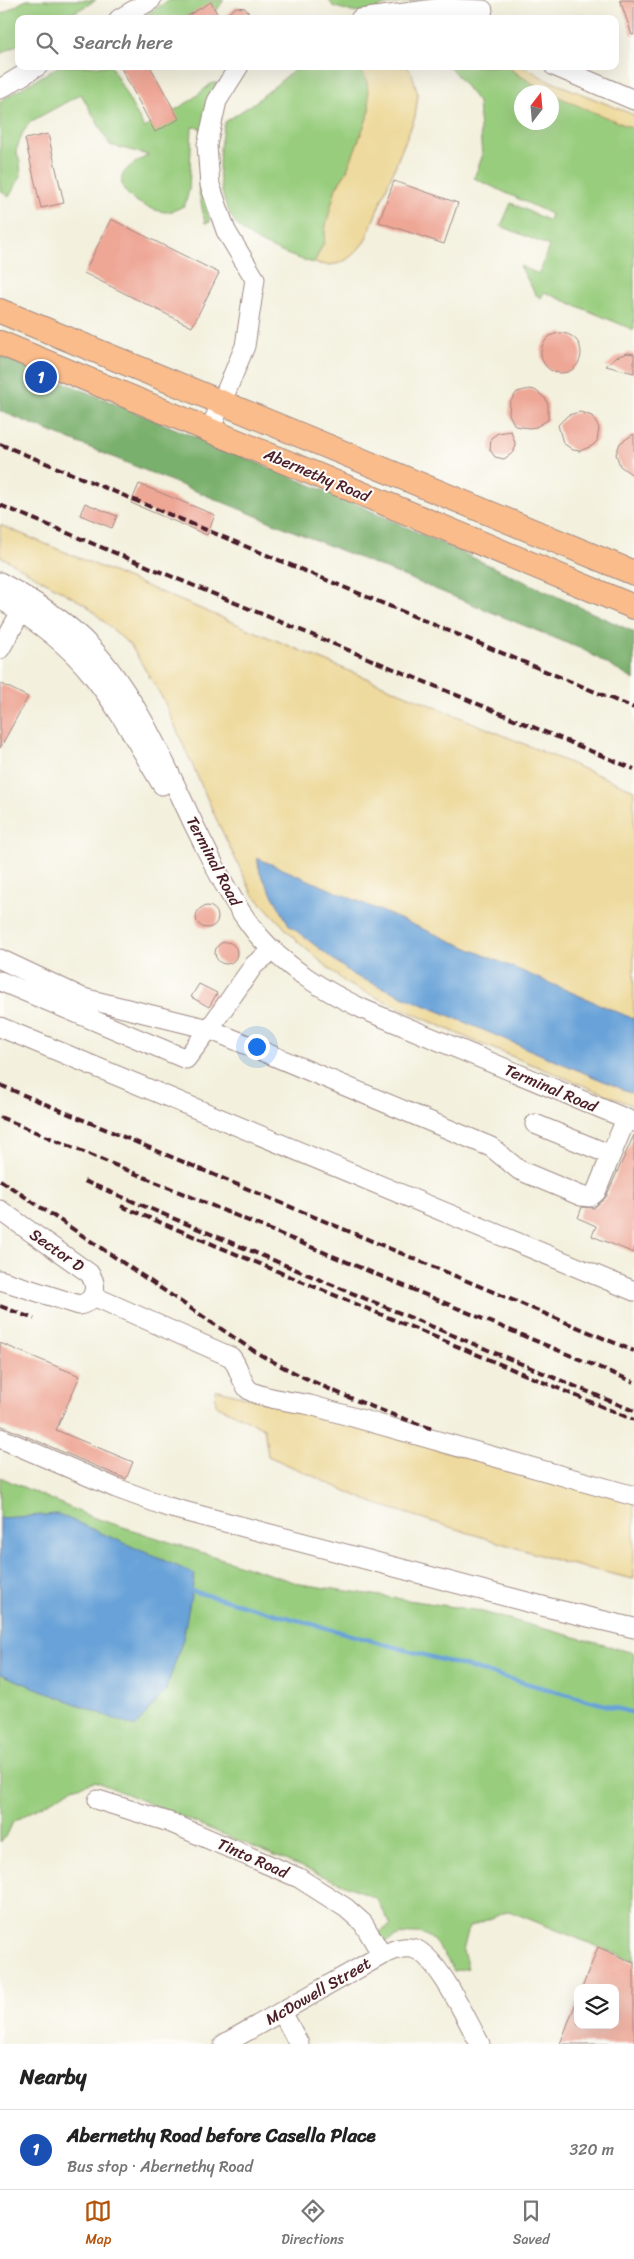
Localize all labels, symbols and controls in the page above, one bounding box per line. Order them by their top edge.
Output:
search box [15,15,619,70]
text: Search here [73,26,173,59]
icon: search [33,29,61,57]
north arrow [514,85,559,130]
pin: 1 [25,358,57,396]
street label: Abernethy Road [258,439,376,511]
street label: Terminal Road [178,811,251,913]
your location [244,1034,270,1060]
street label: Terminal Road [500,1055,604,1121]
street label: Sector D [23,1220,91,1280]
street label: Tinto Road [213,1829,295,1887]
street label: McDowell Street [260,1949,376,2033]
map controls [574,1984,619,2029]
button: layers [574,1984,619,2029]
text: Nearby [20,2058,86,2096]
text: Abernethy Road before Casella Place [67,2119,376,2152]
text: 1 [33,2135,39,2164]
text: 320 m [569,2135,614,2164]
text: Bus stop · Abernethy Road [67,2152,253,2181]
tab: Map [84,2197,112,2252]
tab: Directions [281,2197,344,2252]
tab: Saved [513,2197,550,2252]

